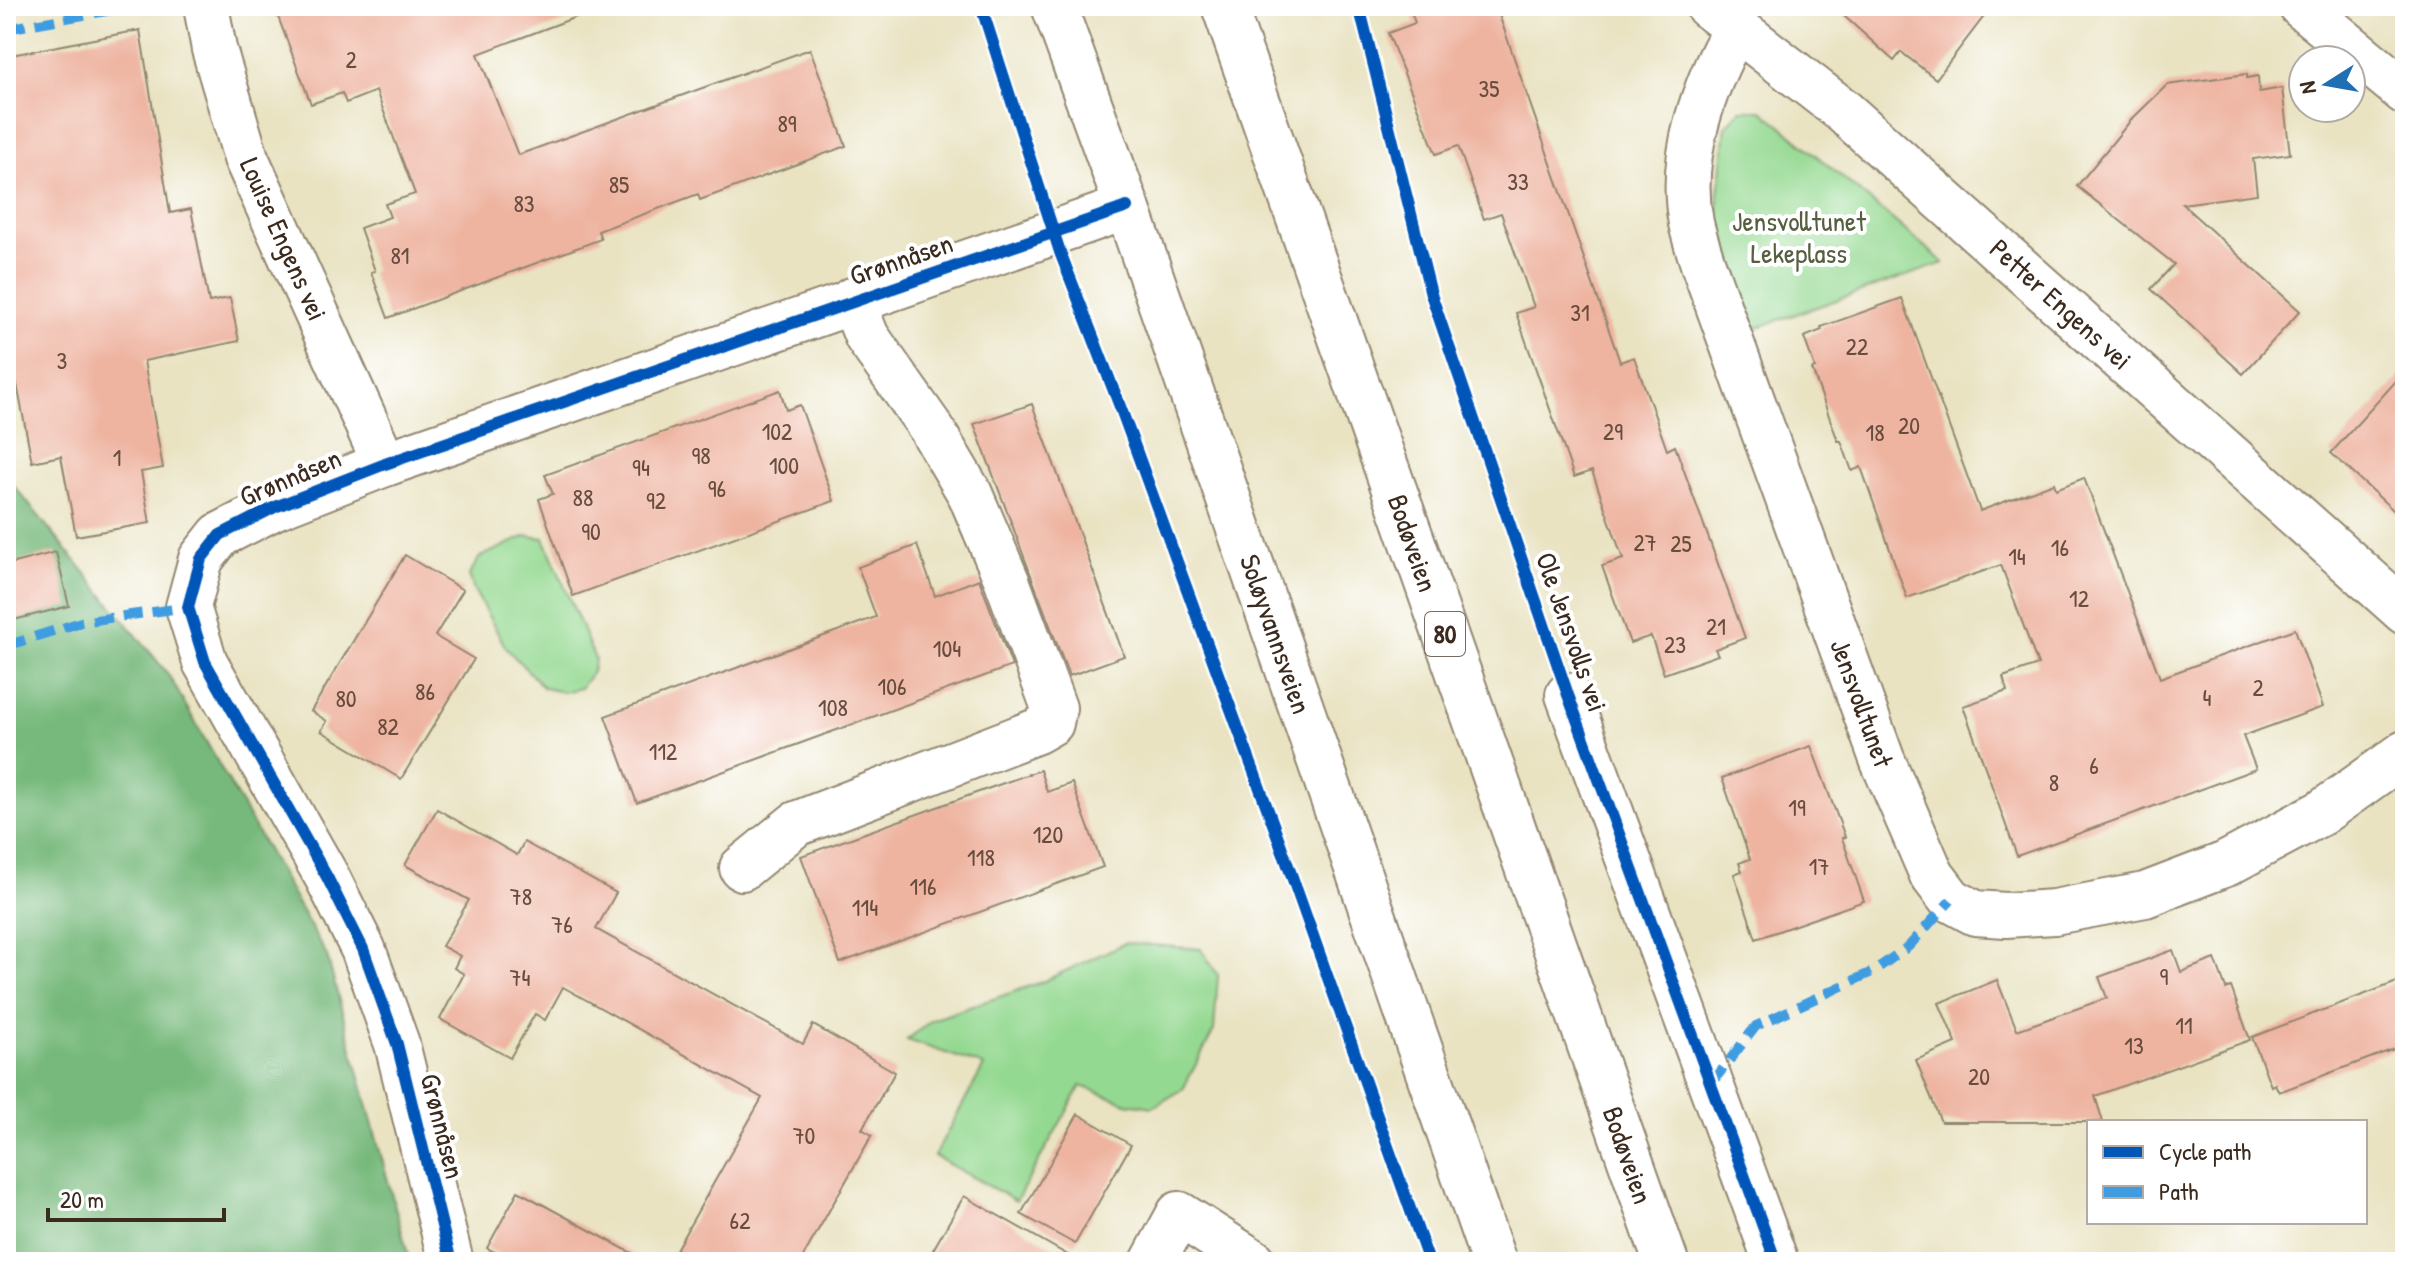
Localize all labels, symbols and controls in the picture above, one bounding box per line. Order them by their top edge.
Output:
house number: 2 [345,43,357,75]
north arrow [2287,44,2367,124]
house number: 35 [1479,72,1499,104]
text: N [2291,79,2323,96]
house number: 89 [777,107,797,139]
street label: Louise Engens vei [231,151,337,327]
house number: 33 [1507,165,1529,197]
house number: 85 [609,168,629,200]
house number: 83 [513,187,535,219]
park label: Jensvolltunet Lekeplass [1732,202,1866,272]
street label: Grønnåsen [844,224,958,294]
street label: Petter Engens vei [1982,230,2140,378]
house number: 81 [390,239,410,271]
house number: 31 [1570,296,1590,328]
house number: 22 [1846,330,1868,362]
house number: 3 [57,344,67,376]
house number: 20 [1898,409,1920,441]
house number: 102 [762,415,792,447]
house number: 29 [1603,415,1623,447]
house number: 18 [1865,416,1885,448]
street label: Grønnåsen [233,439,347,515]
house number: 98 [691,439,711,471]
house number: 1 [113,441,121,473]
house number: 100 [769,449,799,481]
house number: 94 [632,451,650,483]
house number: 96 [708,472,726,504]
house number: 88 [573,481,593,513]
house number: 92 [646,484,666,516]
street label: Bodøveien [1379,489,1447,597]
house number: 90 [581,515,601,547]
house number: 27 [1633,526,1657,558]
house number: 25 [1670,527,1692,559]
house number: 16 [2051,531,2069,563]
house number: 14 [2008,540,2026,572]
street label: Ole Jensvolls vei [1527,547,1617,717]
street label: Soløyvannsveien [1231,549,1321,719]
house number: 12 [2069,582,2089,614]
house number: 21 [1706,610,1726,642]
road number: 80 [1425,612,1465,656]
house number: 23 [1664,628,1686,660]
house number: 104 [933,632,961,664]
street label: Jensvolltunet [1821,634,1903,773]
house number: 106 [877,670,907,702]
house number: 2 [2252,671,2264,703]
house number: 86 [415,675,435,707]
house number: 4 [2203,681,2212,713]
house number: 80 [335,682,357,714]
house number: 108 [818,691,848,723]
house number: 82 [377,710,399,742]
house number: 112 [649,735,677,767]
house number: 6 [2089,749,2099,781]
house number: 8 [2049,766,2059,798]
house number: 19 [1788,791,1806,823]
house number: 120 [1033,818,1063,850]
house number: 118 [967,841,995,873]
house number: 17 [1809,850,1829,882]
house number: 116 [910,870,937,902]
house number: 78 [510,880,532,912]
house number: 114 [852,891,878,923]
house number: 76 [551,908,573,940]
house number: 9 [2160,960,2169,992]
house number: 74 [510,961,530,993]
house number: 11 [2175,1009,2193,1041]
house number: 13 [2124,1029,2144,1061]
house number: 20 [1968,1060,1990,1092]
street label: Grønnåsen [412,1070,474,1182]
street label: Bodøveien [1594,1101,1662,1209]
house number: 70 [793,1119,815,1151]
legend [2087,1120,2367,1224]
text: Cycle path [2159,1135,2251,1167]
scale bar [48,1172,224,1222]
text: Path [2159,1175,2198,1207]
text: 20 m [60,1183,104,1215]
house number: 62 [730,1204,750,1236]

